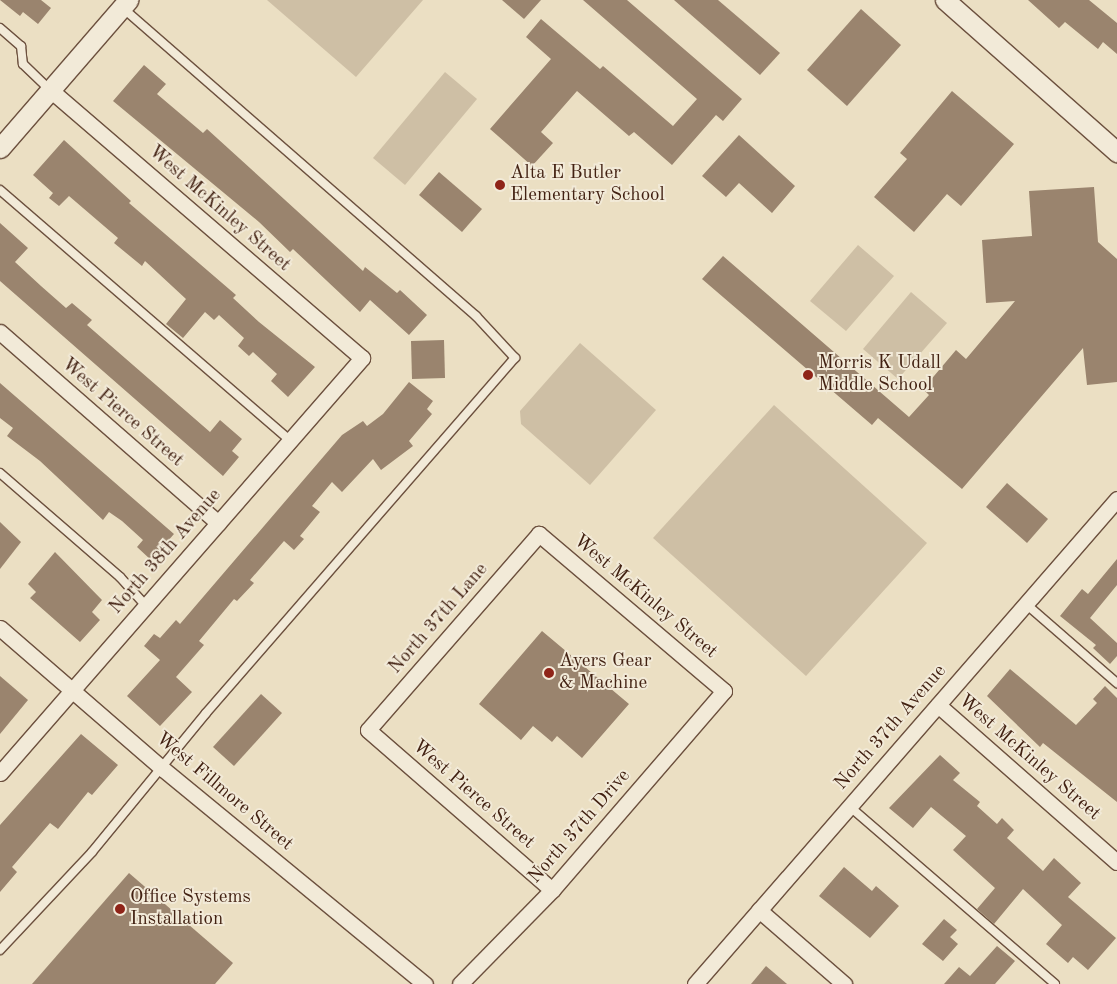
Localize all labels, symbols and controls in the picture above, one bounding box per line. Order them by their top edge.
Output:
street label: West McKinley Street [143,141,295,277]
place label: Alta E Butler Elementary School [510,163,665,207]
marker: Alta E Butler Elementary School [494,179,506,191]
place label: Morris K Udall Middle School [818,353,941,397]
street label: West Pierce Street [56,354,188,472]
marker: Morris K Udall Middle School [802,369,814,381]
street label: North 38th Avenue [105,485,227,619]
street label: West McKinley Street [568,530,722,664]
street label: North 37th Lane [385,559,493,679]
place label: Ayers Gear & Machine [559,651,652,695]
street label: North 37th Avenue [830,661,952,795]
marker: Ayers Gear & Machine [543,667,555,679]
street label: West McKinley Street [953,690,1105,826]
street label: West Fillmore Street [151,728,297,856]
street label: West Pierce Street [407,736,539,854]
street label: North 37th Drive [524,765,636,889]
place label: Office Systems Installation [130,887,251,931]
marker: Office Systems Installation [114,903,126,915]

